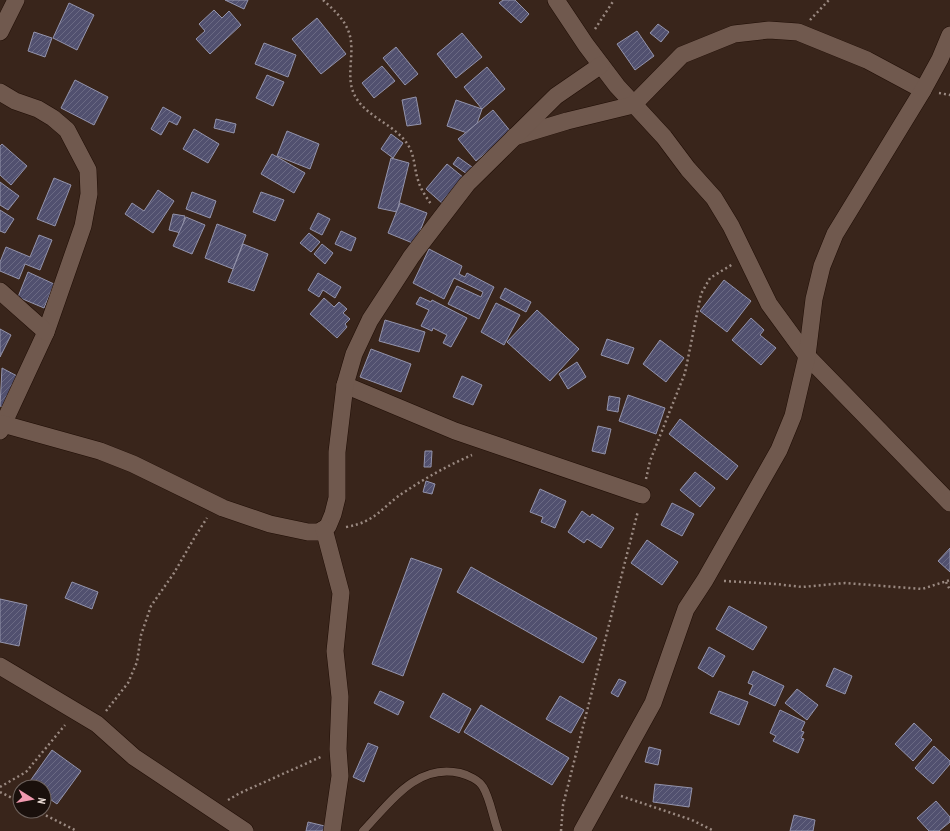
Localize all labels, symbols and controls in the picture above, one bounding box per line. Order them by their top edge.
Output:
north arrow [12,779,52,819]
text: N [34,797,49,805]

